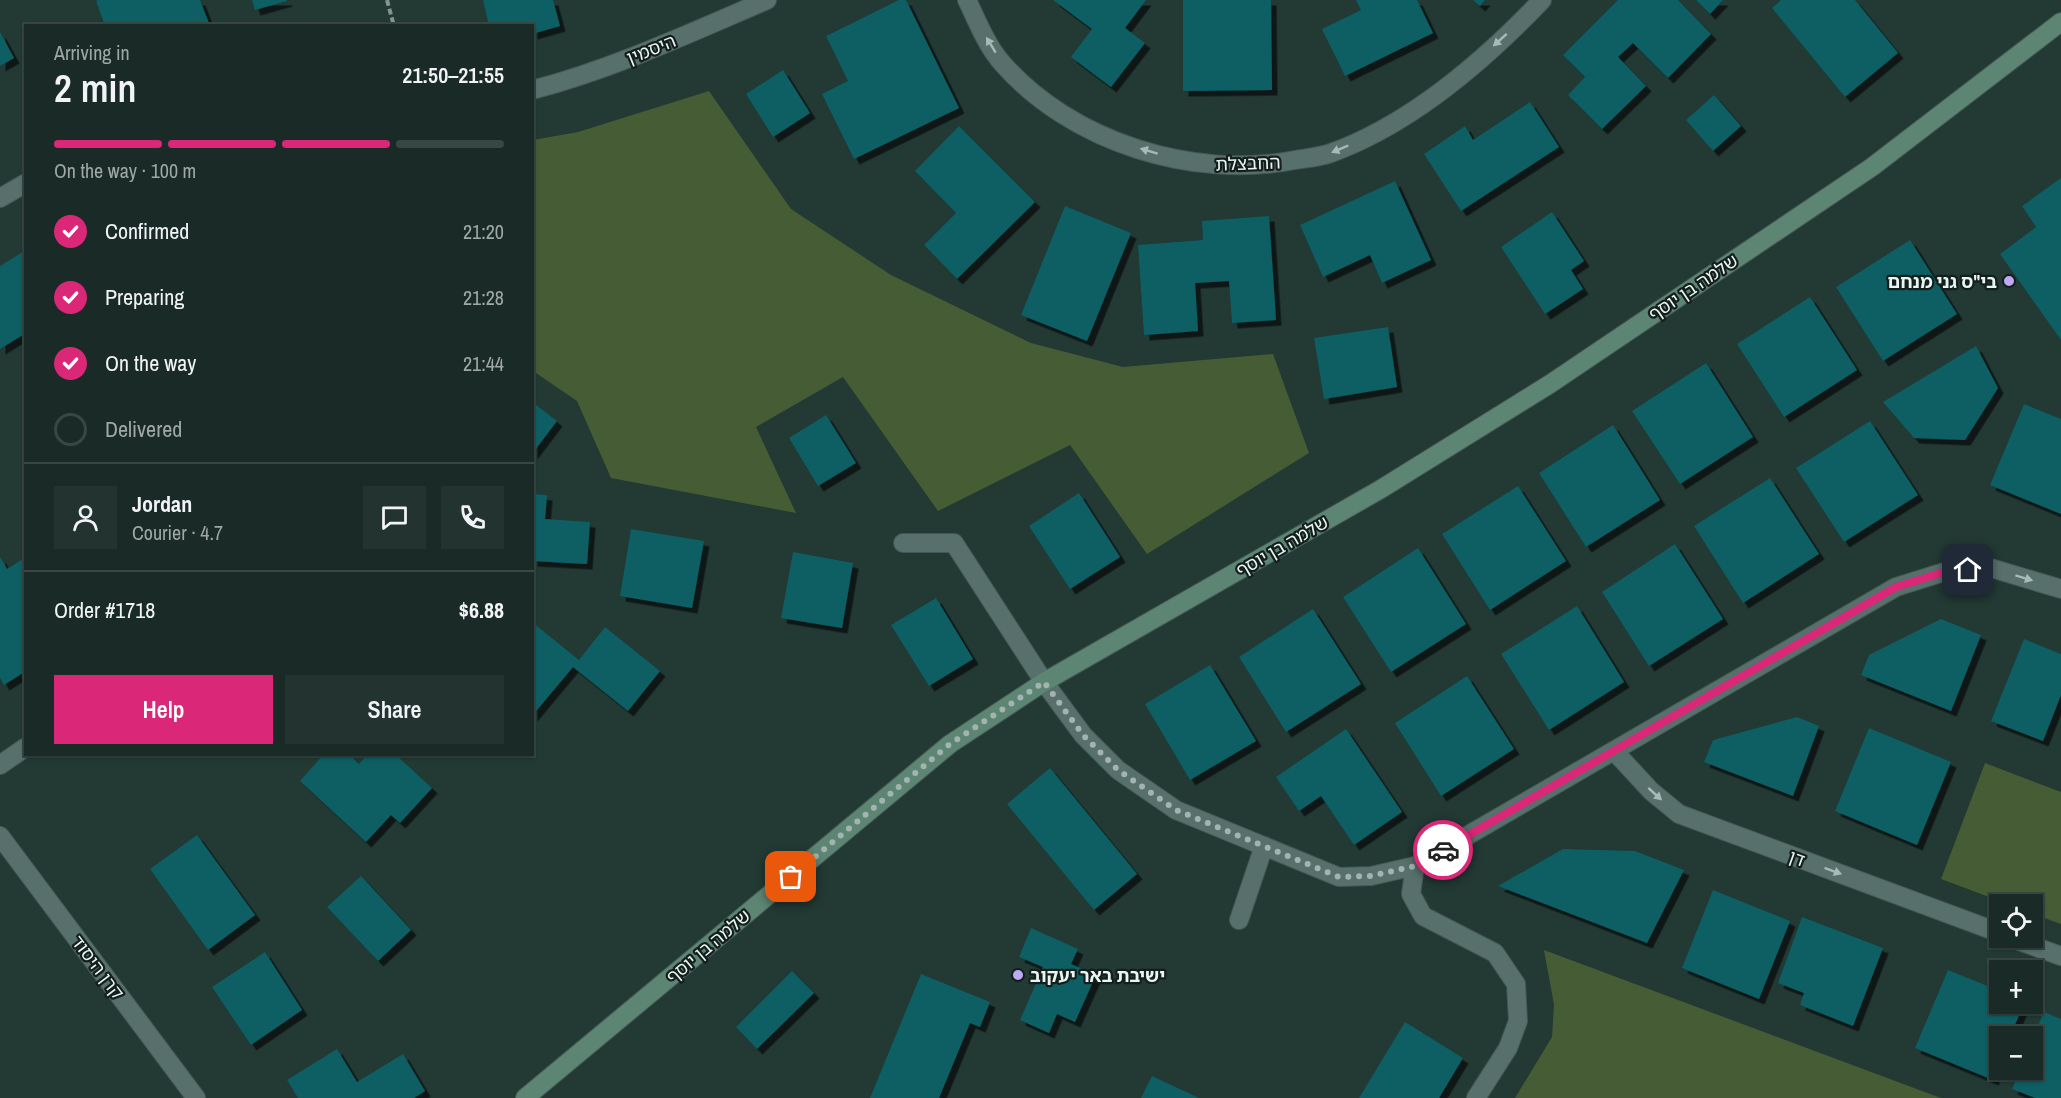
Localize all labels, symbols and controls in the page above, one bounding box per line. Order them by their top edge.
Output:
street label: היסמין [623,28,679,70]
one-way arrow [1493,33,1508,46]
one-way arrow [985,37,996,53]
text: Arriving in [54,39,130,66]
text: 21:50–21:55 [402,60,504,90]
text: 2 min [54,62,136,114]
one-way arrow [1331,145,1349,154]
one-way arrow [1140,146,1158,155]
street label: החבצלת [1215,149,1281,177]
text: On the way · 100 m [54,157,196,184]
icon: check [54,215,87,248]
text: Confirmed [105,216,189,246]
text: 21:20 [463,218,504,245]
street label: שלמה בן יוסף [1643,248,1743,326]
place label: בי"ס גני מנחם [1888,269,1997,294]
marker: בי"ס גני מנחם [2002,274,2016,288]
icon: check [54,281,87,314]
text: Preparing [105,282,184,312]
text: 21:28 [463,284,504,311]
icon: check [54,347,87,380]
text: On the way [105,348,196,378]
text: 21:44 [463,350,504,377]
text: Delivered [105,414,182,444]
button: person [54,486,117,549]
button: chat [363,486,426,549]
button: phone [441,486,504,549]
text: Jordan [132,489,192,519]
street label: שלמה בן יוסף [1231,509,1333,583]
text: Courier · 4.7 [132,519,223,546]
pin [1942,544,1993,595]
icon: home [1951,553,1984,586]
one-way arrow [2015,574,2033,583]
text: Order #1718 [54,595,155,625]
text: $6.88 [459,595,504,625]
button: Help [54,675,273,744]
button: Share [285,675,504,744]
one-way arrow [1648,787,1663,801]
courier [1413,820,1473,880]
icon: car [1427,834,1460,867]
street label: דן [1785,844,1809,873]
pin [765,851,816,902]
icon: bag [774,860,807,893]
one-way arrow [1824,867,1842,876]
map controls [1989,894,2043,1080]
button: locate [1989,894,2043,948]
street label: שלמה בן יוסף [661,903,755,989]
street label: קרן היסוד [66,930,130,1004]
button: + [1989,960,2043,1014]
place label: ישיבת באר יעקוב [1030,963,1165,988]
marker: ישיבת באר יעקוב [1011,968,1025,982]
button: − [1989,1026,2043,1080]

